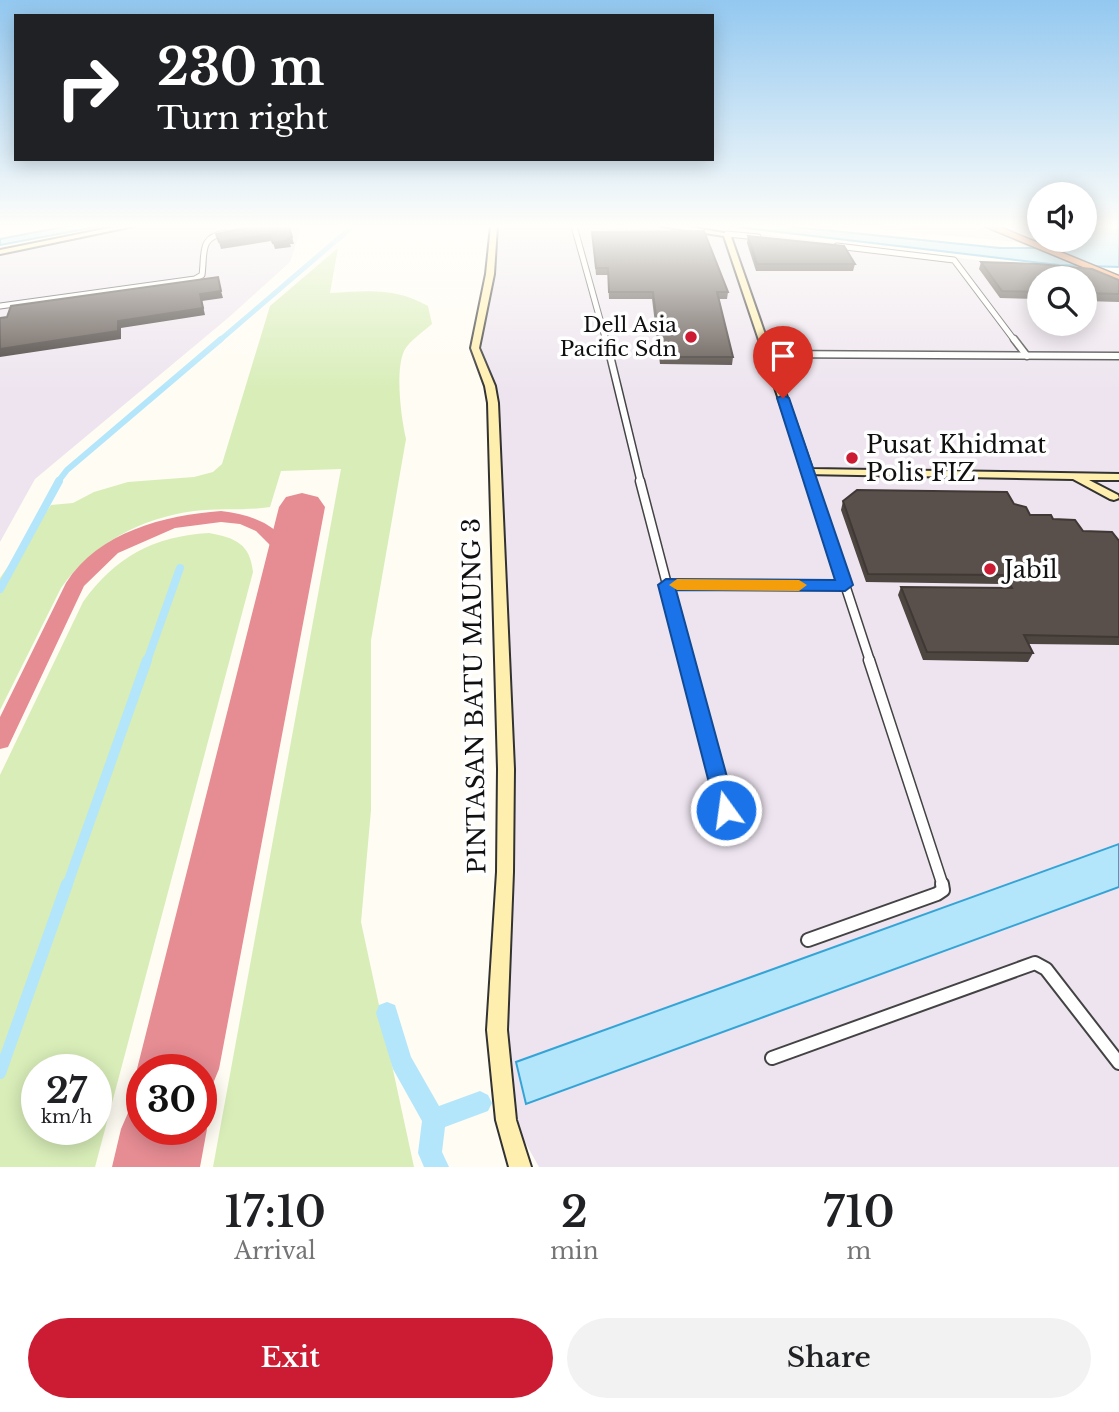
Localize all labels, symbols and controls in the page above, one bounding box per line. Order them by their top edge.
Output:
text: 230 m [157,37,324,98]
icon: right [42,42,133,133]
text: Turn right [157,98,328,138]
map controls [1027,182,1097,336]
button: sound [1027,182,1097,252]
button: search [1027,266,1097,336]
place label: Dell Asia Pacific Sdn [560,312,677,362]
pin [753,326,813,398]
marker: Dell Asia Pacific Sdn [683,329,699,345]
icon: arrive [764,337,802,375]
place label: Pusat Khidmat Polis FIZ [866,430,1046,487]
marker: Pusat Khidmat Polis FIZ [844,450,860,466]
street label: PINTASAN BATU MAUNG 3 [456,518,492,874]
place label: Jabil [1001,555,1058,584]
marker: Jabil [982,561,998,577]
position arrow [689,773,763,847]
speed limit sign: 30 [126,1054,217,1145]
text: 27 [46,1069,87,1112]
text: km/h [41,1106,92,1128]
text: 17:10 [224,1186,326,1238]
text: 2 [561,1186,588,1238]
text: 710 [823,1186,895,1238]
text: Arrival [234,1237,316,1265]
text: min [550,1237,599,1265]
text: m [846,1237,871,1265]
button: Exit [28,1318,553,1398]
button: Share [567,1318,1091,1398]

